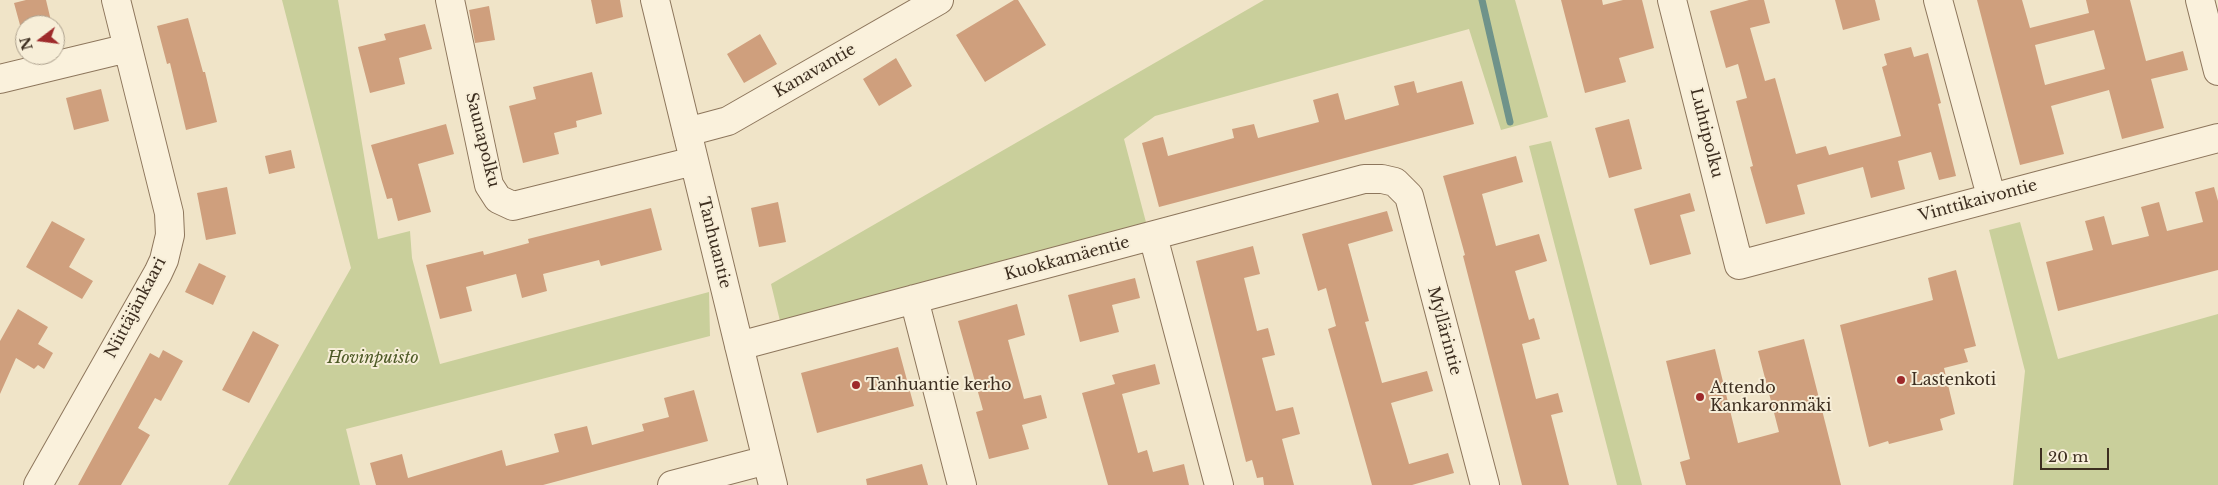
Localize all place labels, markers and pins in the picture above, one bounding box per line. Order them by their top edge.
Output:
place label: Lastenkoti [1911,370,1996,390]
marker: Lastenkoti [1895,374,1907,386]
place label: Tanhuantie kerho [866,375,1011,395]
place label: Attendo Kankaronmäki [1710,378,1831,416]
marker: Tanhuantie kerho [850,379,862,391]
marker: Attendo Kankaronmäki [1694,391,1706,403]

